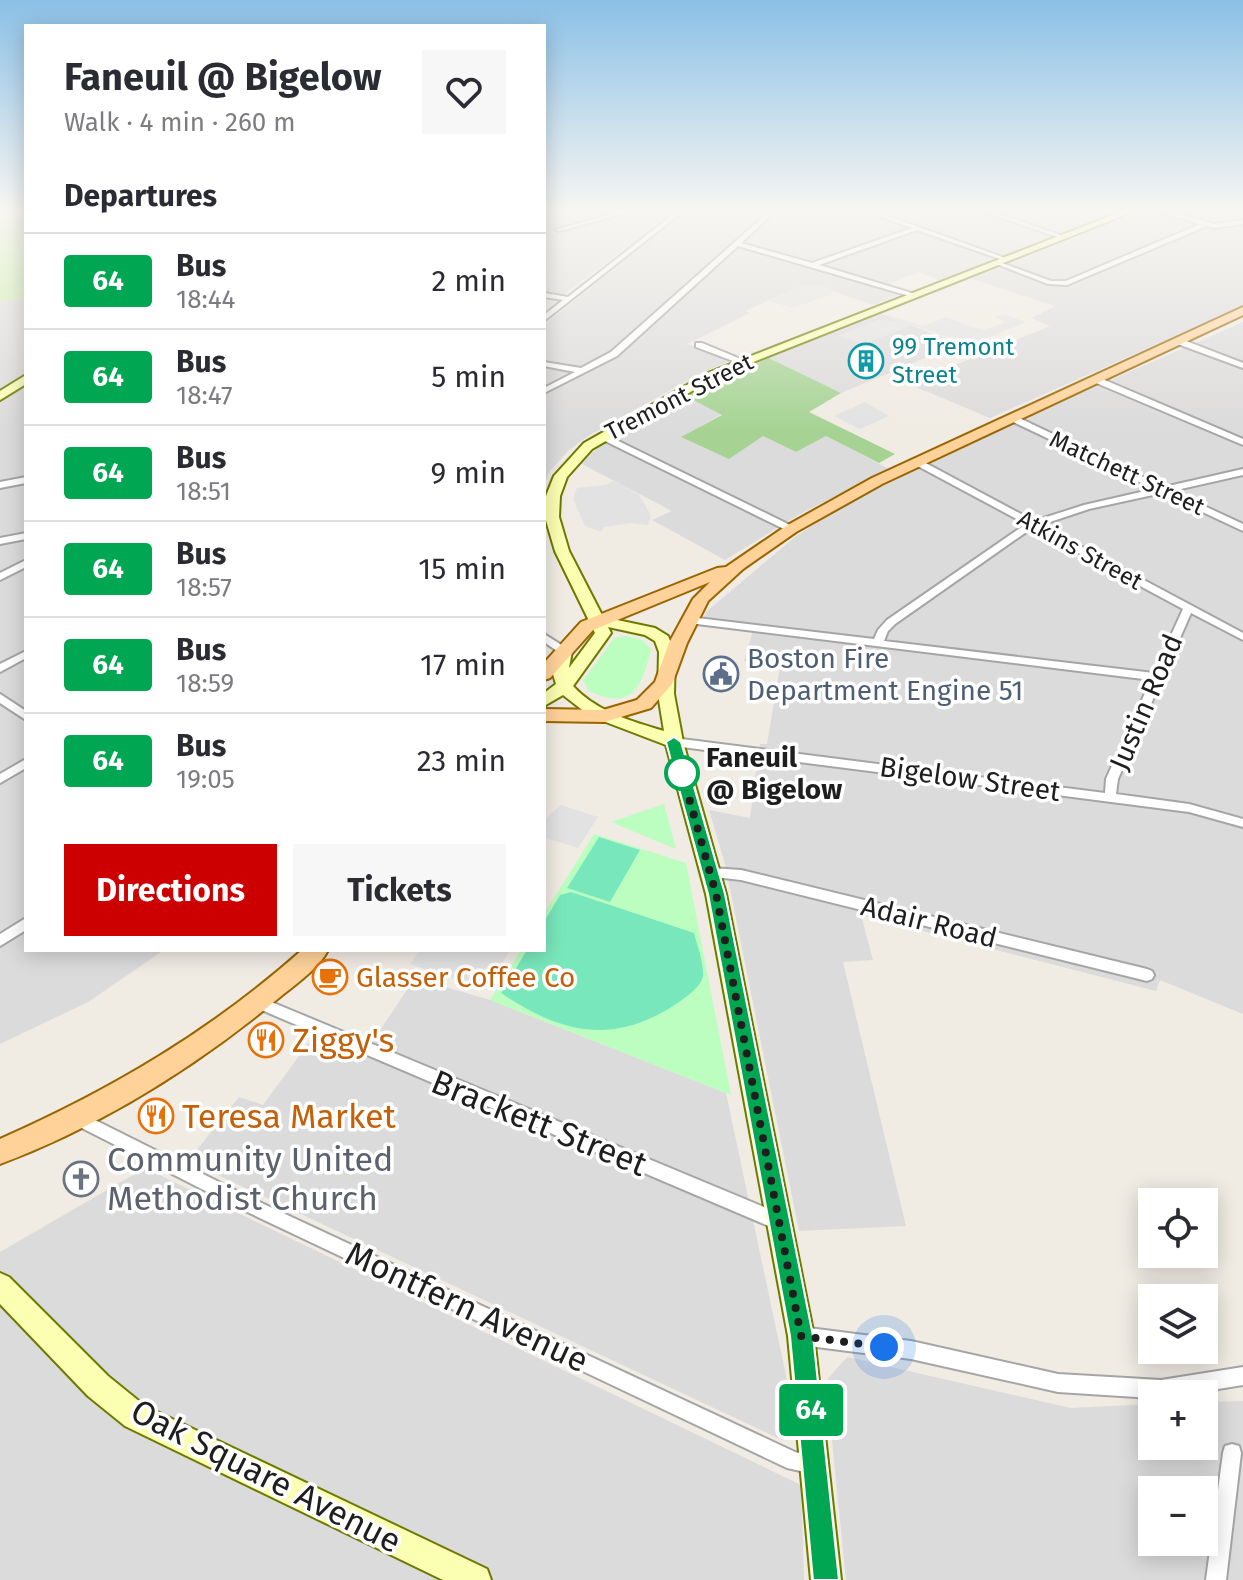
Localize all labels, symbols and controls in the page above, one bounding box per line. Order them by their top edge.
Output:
button: heart [422,50,506,134]
text: Faneuil @ Bigelow [64,54,381,100]
text: Walk · 4 min · 260 m [64,107,296,138]
text: Departures [64,178,217,214]
text: Bus [176,248,226,284]
text: 2 min [431,263,506,299]
text: 64 [92,264,124,297]
text: 18:44 [176,284,235,315]
place label: 99 Tremont Street [892,333,1015,389]
building icon: 99 Tremont Street [847,342,885,380]
text: Bus [176,344,226,380]
street label: Tremont Street [600,348,758,446]
text: 5 min [431,359,506,395]
text: 64 [92,360,124,393]
text: 18:47 [176,380,232,411]
street label: Matchett Street [1045,425,1209,521]
text: Bus [176,440,226,476]
text: 9 min [431,455,506,491]
text: 64 [92,456,124,489]
text: 18:51 [176,476,231,507]
street label: Atkins Street [1013,504,1148,596]
text: Bus [176,536,226,572]
text: 15 min [418,551,506,587]
text: 64 [92,552,124,585]
text: 18:57 [176,572,232,603]
street label: Justin Road [1103,629,1189,775]
text: Bus [176,632,226,668]
place label: Boston Fire Department Engine 51 [747,642,1023,707]
text: 17 min [420,647,506,683]
text: 64 [92,648,124,681]
public building icon: Boston Fire Department Engine 51 [702,655,740,693]
text: 18:59 [176,668,234,699]
text: Bus [176,728,226,764]
place label: Faneuil @ Bigelow [706,741,842,806]
text: 23 min [417,743,506,779]
text: 64 [92,744,124,777]
street label: Bigelow Street [878,750,1063,808]
marker: Faneuil @ Bigelow [665,756,699,790]
text: 19:05 [176,764,235,795]
button: Directions [64,844,277,936]
button: Tickets [293,844,506,936]
street label: Adair Road [858,889,1000,955]
cafe icon: Glasser Coffee Co [311,958,349,996]
place label: Glasser Coffee Co [356,961,575,994]
place label: Ziggy's [292,1020,394,1061]
restaurant icon: Ziggy's [247,1021,285,1059]
street label: Brackett Street [425,1061,653,1185]
place label: Teresa Market [182,1096,397,1137]
restaurant icon: Teresa Market [137,1097,175,1135]
place label: Community United Methodist Church [107,1139,393,1219]
church icon: Community United Methodist Church [62,1160,100,1198]
map controls [1138,1188,1218,1556]
button: locate [1138,1188,1218,1268]
street label: Montfern Avenue [339,1233,595,1381]
button: layers [1138,1284,1218,1364]
your location [864,1327,904,1367]
button: + [1138,1380,1218,1460]
line badge: 64 [775,1384,847,1436]
street label: Oak Square Avenue [124,1390,408,1562]
text: 64 [795,1393,827,1426]
button: − [1138,1476,1218,1556]

